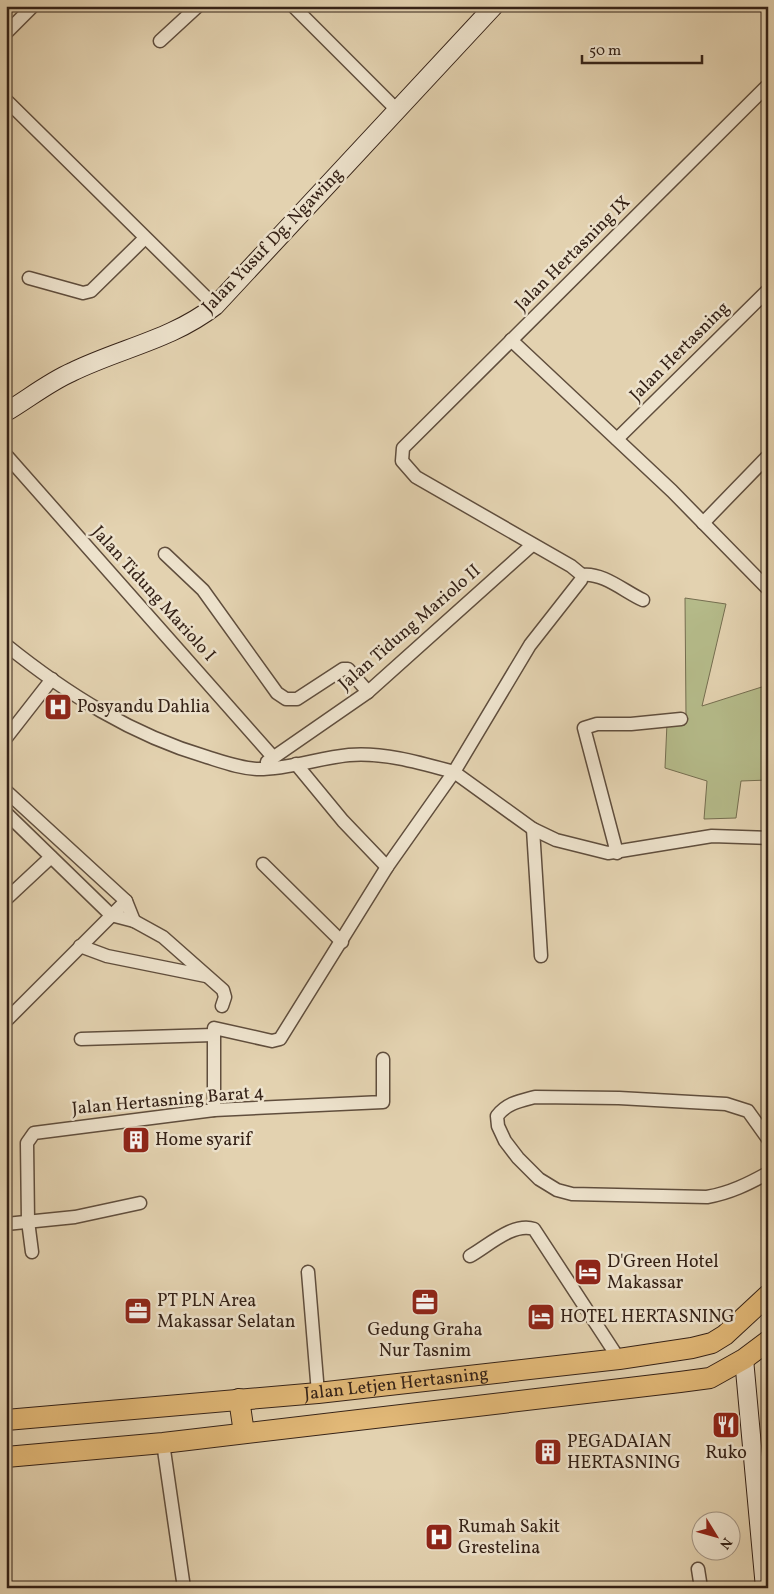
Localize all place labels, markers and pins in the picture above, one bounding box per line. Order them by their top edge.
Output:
hospital icon: Posyandu Dahlia [43,692,73,722]
place label: Posyandu Dahlia [77,695,210,720]
building icon: Home syarif [121,1125,151,1155]
place label: Home syarif [155,1128,253,1153]
place label: D'Green Hotel Makassar [607,1250,719,1296]
hotel icon: D'Green Hotel Makassar [573,1257,603,1287]
office icon: Gedung Graha Nur Tasnim [410,1287,440,1317]
place label: PT PLN Area Makassar Selatan [157,1289,296,1335]
office icon: PT PLN Area Makassar Selatan [123,1296,153,1326]
hotel icon: HOTEL HERTASNING [526,1302,556,1332]
place label: HOTEL HERTASNING [560,1305,735,1330]
place label: Gedung Graha Nur Tasnim [368,1318,482,1364]
restaurant icon: Ruko [711,1410,741,1440]
place label: PEGADAIAN HERTASNING [567,1430,681,1476]
building icon: PEGADAIAN HERTASNING [533,1437,563,1467]
place label: Ruko [705,1441,747,1466]
place label: Rumah Sakit Grestelina [458,1515,560,1561]
hospital icon: Rumah Sakit Grestelina [424,1522,454,1552]

